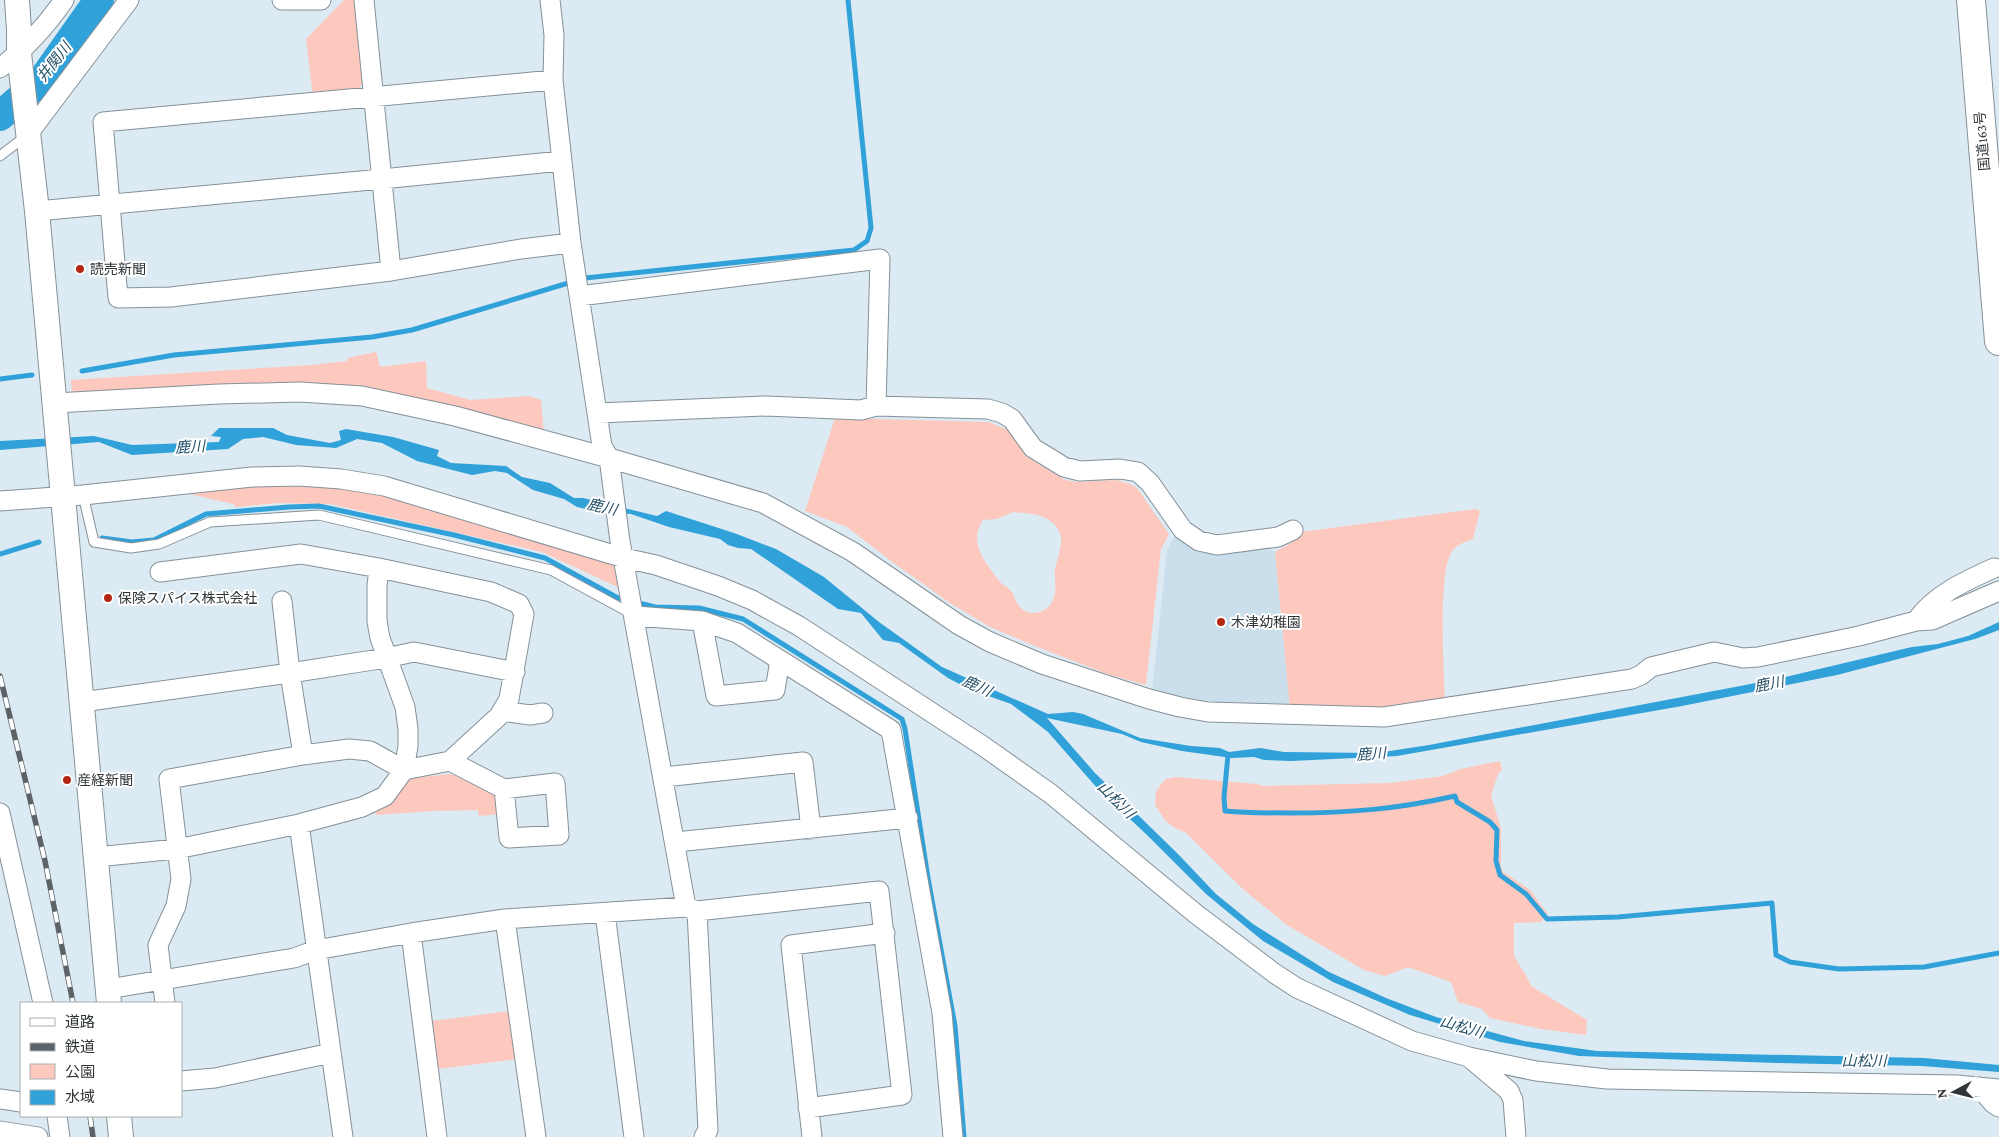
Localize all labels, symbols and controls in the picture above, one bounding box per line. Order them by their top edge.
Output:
water label: 井関川 [34,38,75,85]
street label: 国道163号 [1971,110,1993,172]
place label: 読売新聞 [90,261,146,277]
marker: 読売新聞 [74,263,86,275]
water label: 鹿川 [175,438,207,456]
water label: 鹿川 [586,496,620,519]
place label: 保険スパイス株式会社 [118,590,258,606]
marker: 保険スパイス株式会社 [102,592,114,604]
place label: 木津幼稚園 [1231,614,1301,630]
marker: 木津幼稚園 [1215,616,1227,628]
water label: 鹿川 [960,672,996,700]
water label: 鹿川 [1753,673,1787,695]
water label: 鹿川 [1355,745,1389,763]
place label: 産経新聞 [77,772,133,788]
marker: 産経新聞 [61,774,73,786]
water label: 山松川 [1094,778,1139,823]
legend [20,1002,182,1117]
water label: 山松川 [1438,1013,1488,1041]
text: 道路 [65,1014,95,1030]
text: 鉄道 [65,1039,95,1055]
water label: 山松川 [1841,1053,1888,1069]
text: 公園 [65,1064,95,1080]
north arrow [1929,1067,1979,1117]
text: N [1933,1087,1950,1099]
text: 水域 [65,1089,95,1105]

